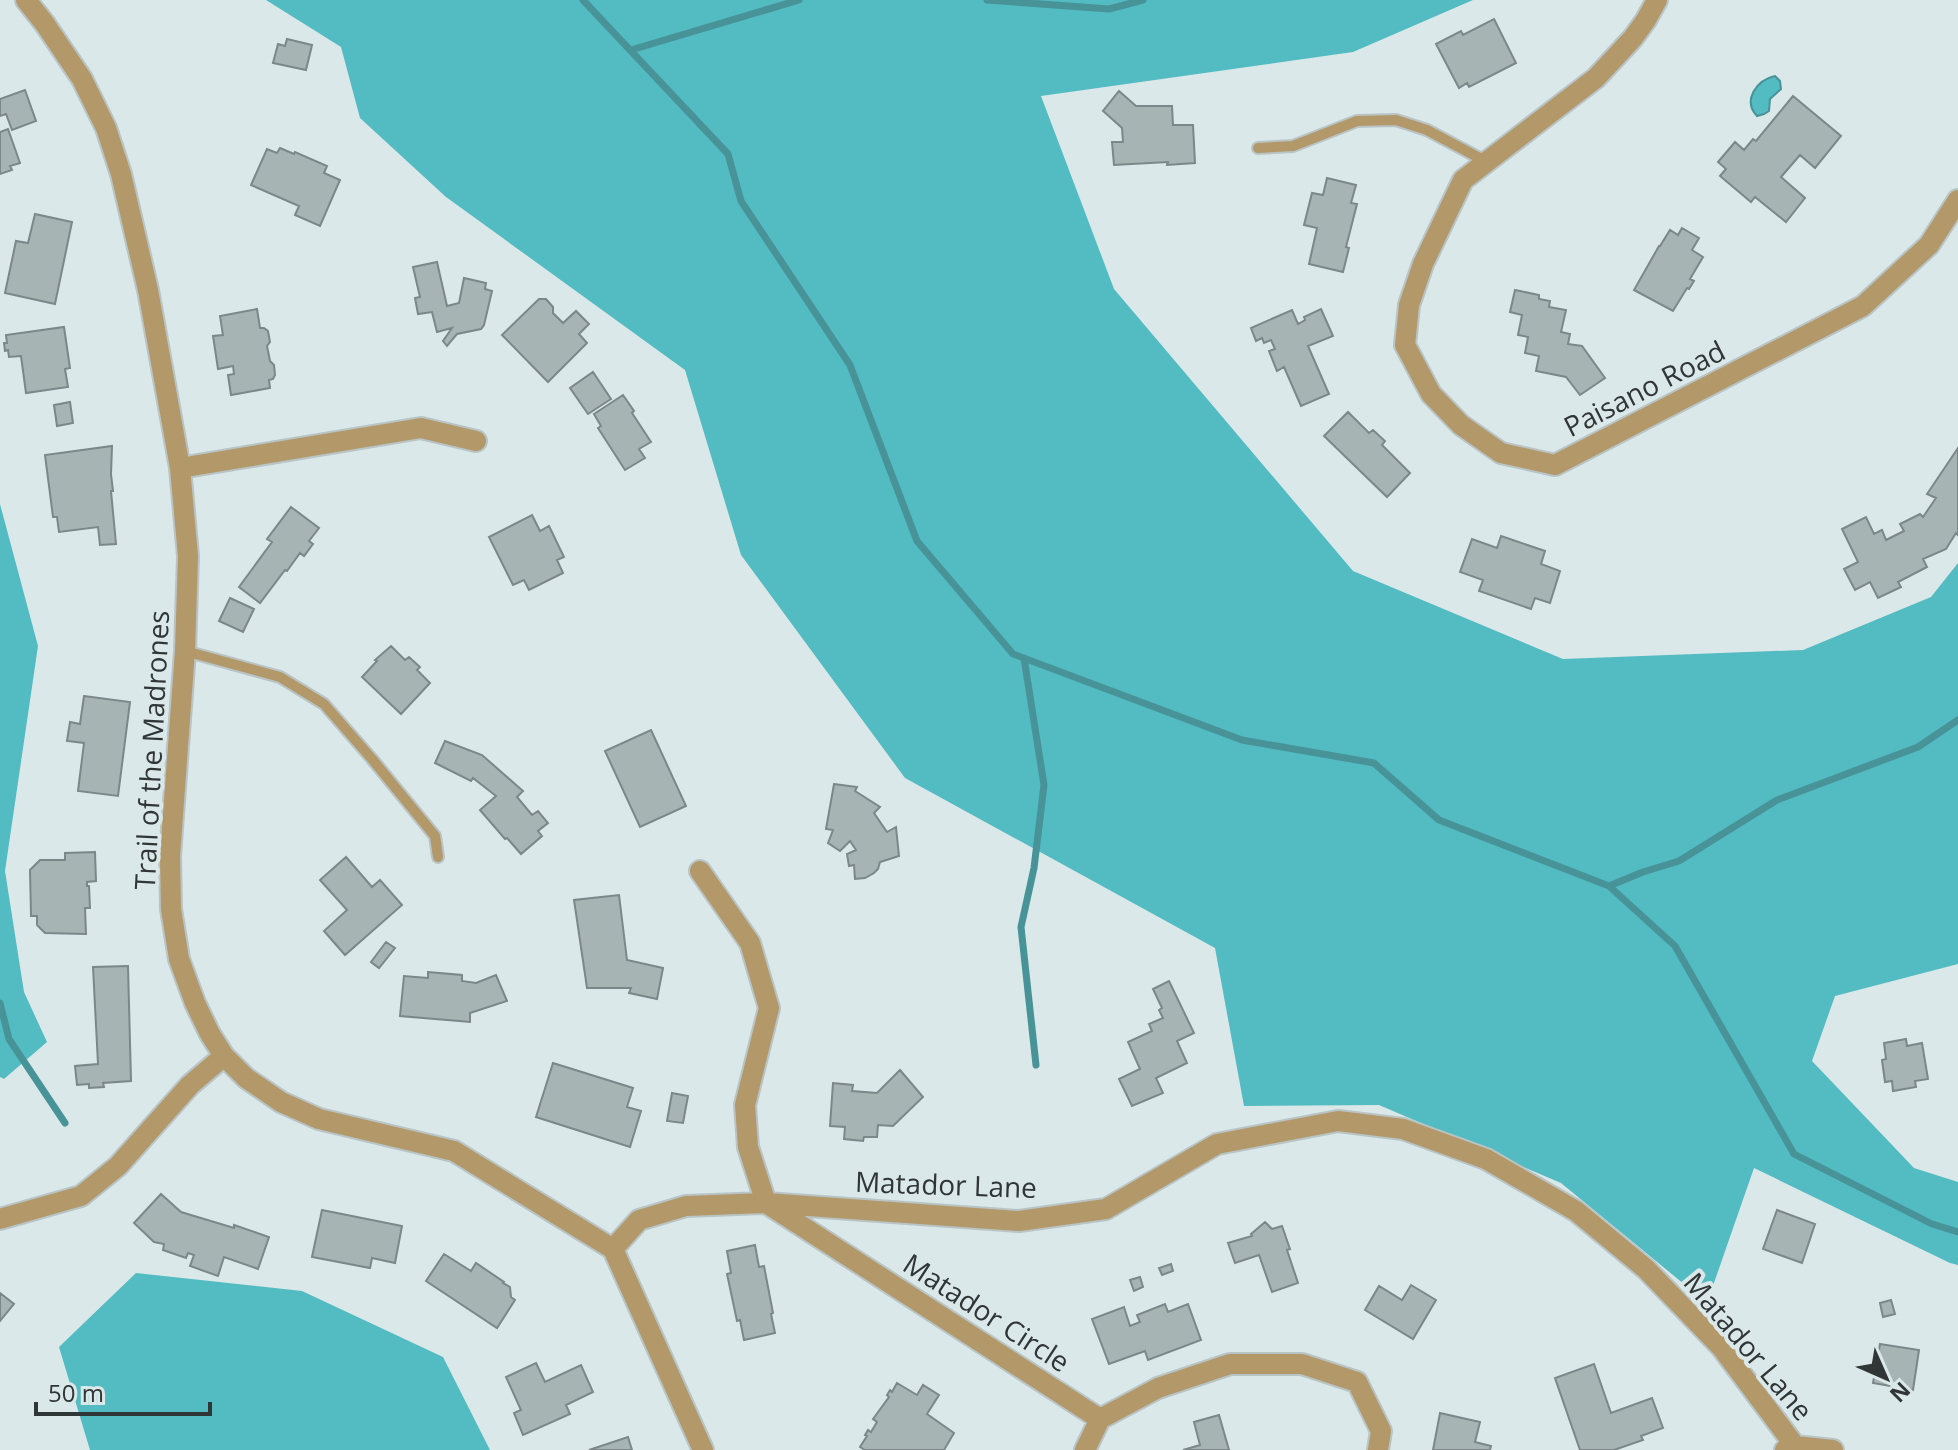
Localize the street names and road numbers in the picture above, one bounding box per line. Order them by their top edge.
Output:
street label: Paisano Road [1557,331,1731,445]
street label: Trail of the Madrones [125,609,177,891]
street label: Matador Lane [854,1162,1038,1206]
street label: Matador Circle [896,1244,1078,1380]
street label: Matador Lane [1676,1264,1822,1428]

